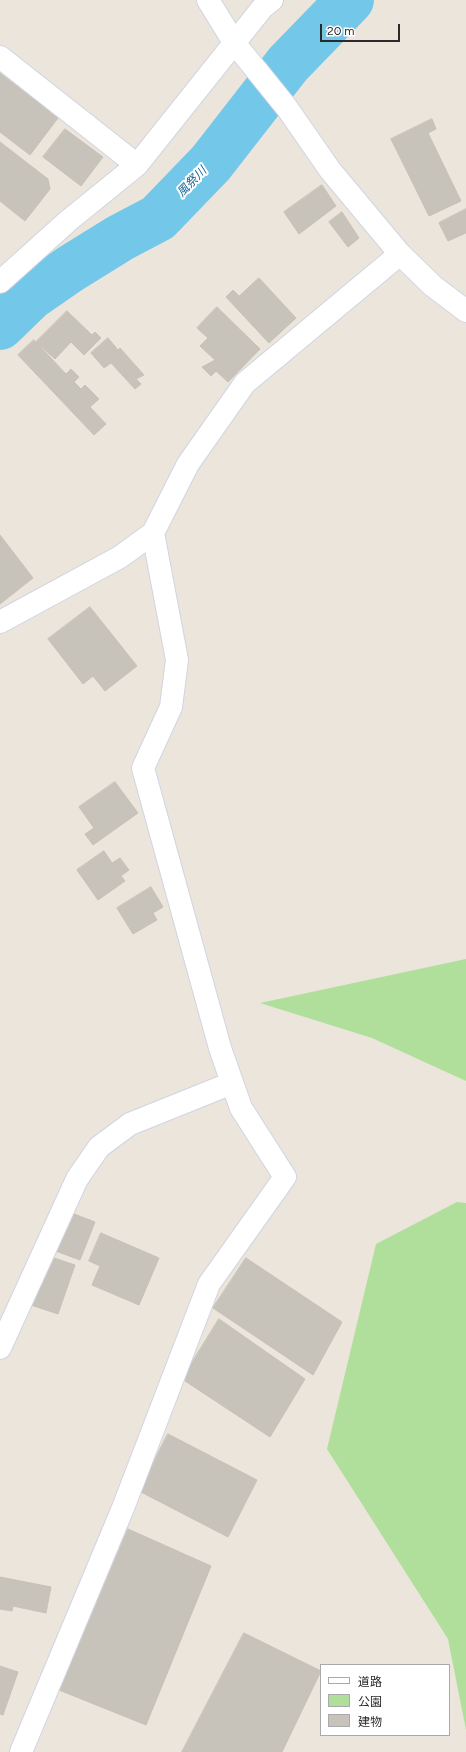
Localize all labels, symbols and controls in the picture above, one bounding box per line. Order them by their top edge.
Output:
scale bar [322,16,402,42]
text: 20 m [327,24,355,38]
water label: 風祭川 [174,164,210,200]
legend [320,1664,450,1736]
text: 道路 [358,1675,382,1689]
text: 公園 [358,1695,382,1709]
text: 建物 [358,1715,382,1729]

